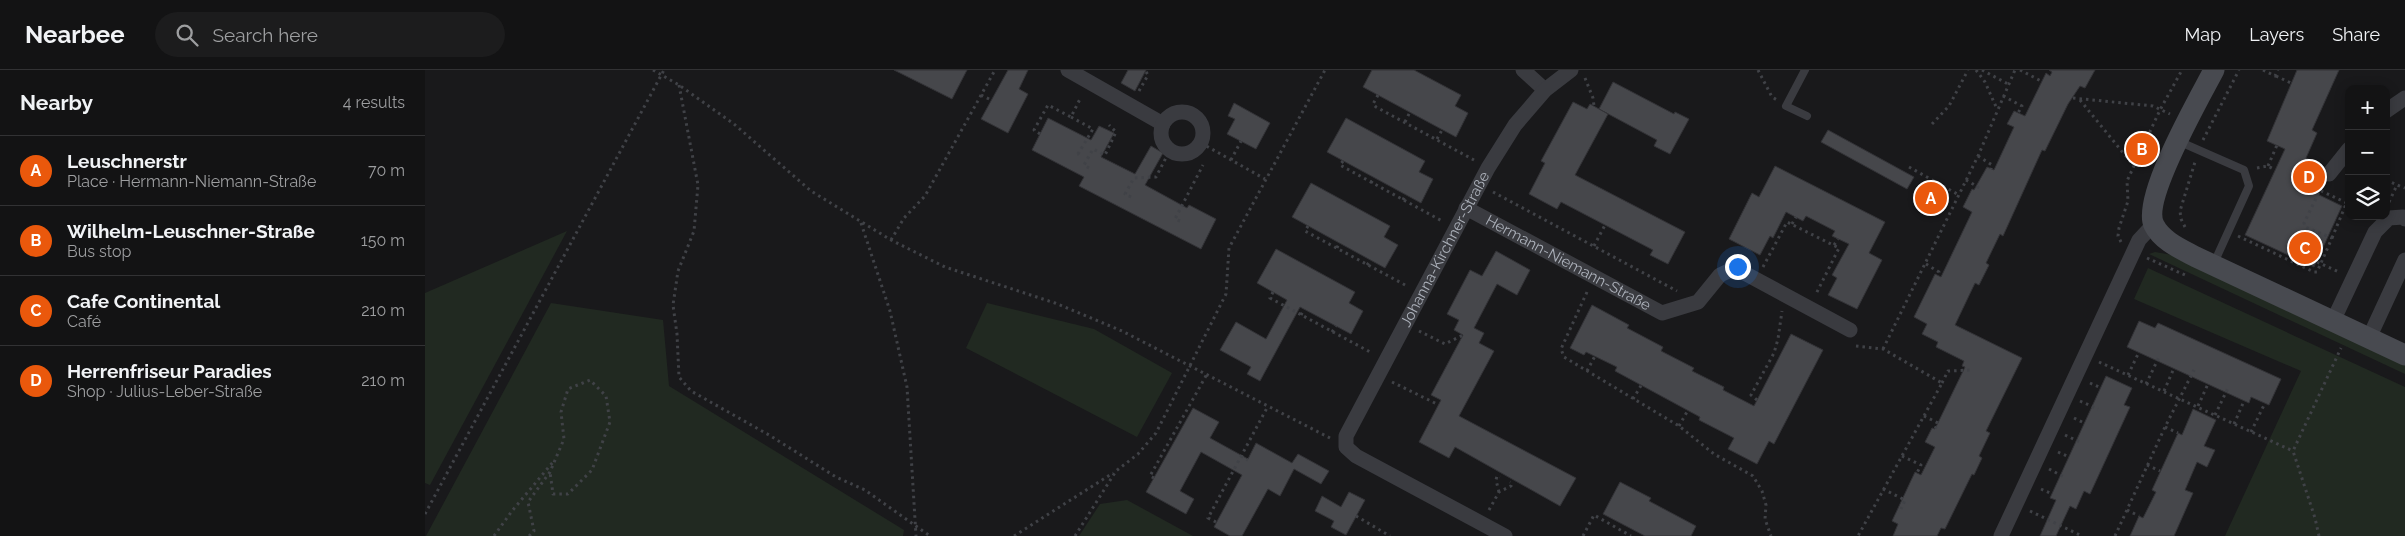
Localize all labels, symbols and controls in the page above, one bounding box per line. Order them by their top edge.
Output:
search box [155,12,505,57]
text: Nearbee [25,20,125,49]
icon: search [173,21,201,49]
text: Search here [213,24,318,46]
text: Map [2185,24,2221,45]
text: Layers [2249,24,2304,45]
text: Share [2332,24,2380,45]
map controls [2345,85,2390,220]
button: + [2345,85,2390,130]
text: Nearby [20,90,93,115]
text: 4 results [343,93,405,112]
pin: B [2126,130,2158,168]
button: − [2345,130,2390,175]
text: Leuschnerstr [67,150,187,172]
pin: D [2293,158,2325,196]
text: A [31,161,41,180]
text: 70 m [368,161,405,180]
street label: Johanna-Kirchner-Straße [1397,168,1494,330]
text: Place · Hermann-Niemann-Straße [67,172,316,191]
button: layers [2345,175,2390,220]
pin: A [1915,179,1947,217]
street label: Hermann-Niemann-Straße [1483,211,1654,314]
text: Wilhelm-Leuschner-Straße [67,220,315,242]
pin: C [2289,229,2321,267]
text: B [31,231,41,250]
text: 150 m [361,231,405,250]
text: Bus stop [67,242,131,261]
your location [1725,254,1751,280]
text: Cafe Continental [67,290,220,312]
text: C [31,301,41,320]
text: 210 m [361,301,405,320]
text: Café [67,312,101,331]
text: Herrenfriseur Paradies [67,360,272,382]
text: D [30,371,42,390]
text: 210 m [361,371,405,390]
text: Shop · Julius-Leber-Straße [67,382,262,401]

